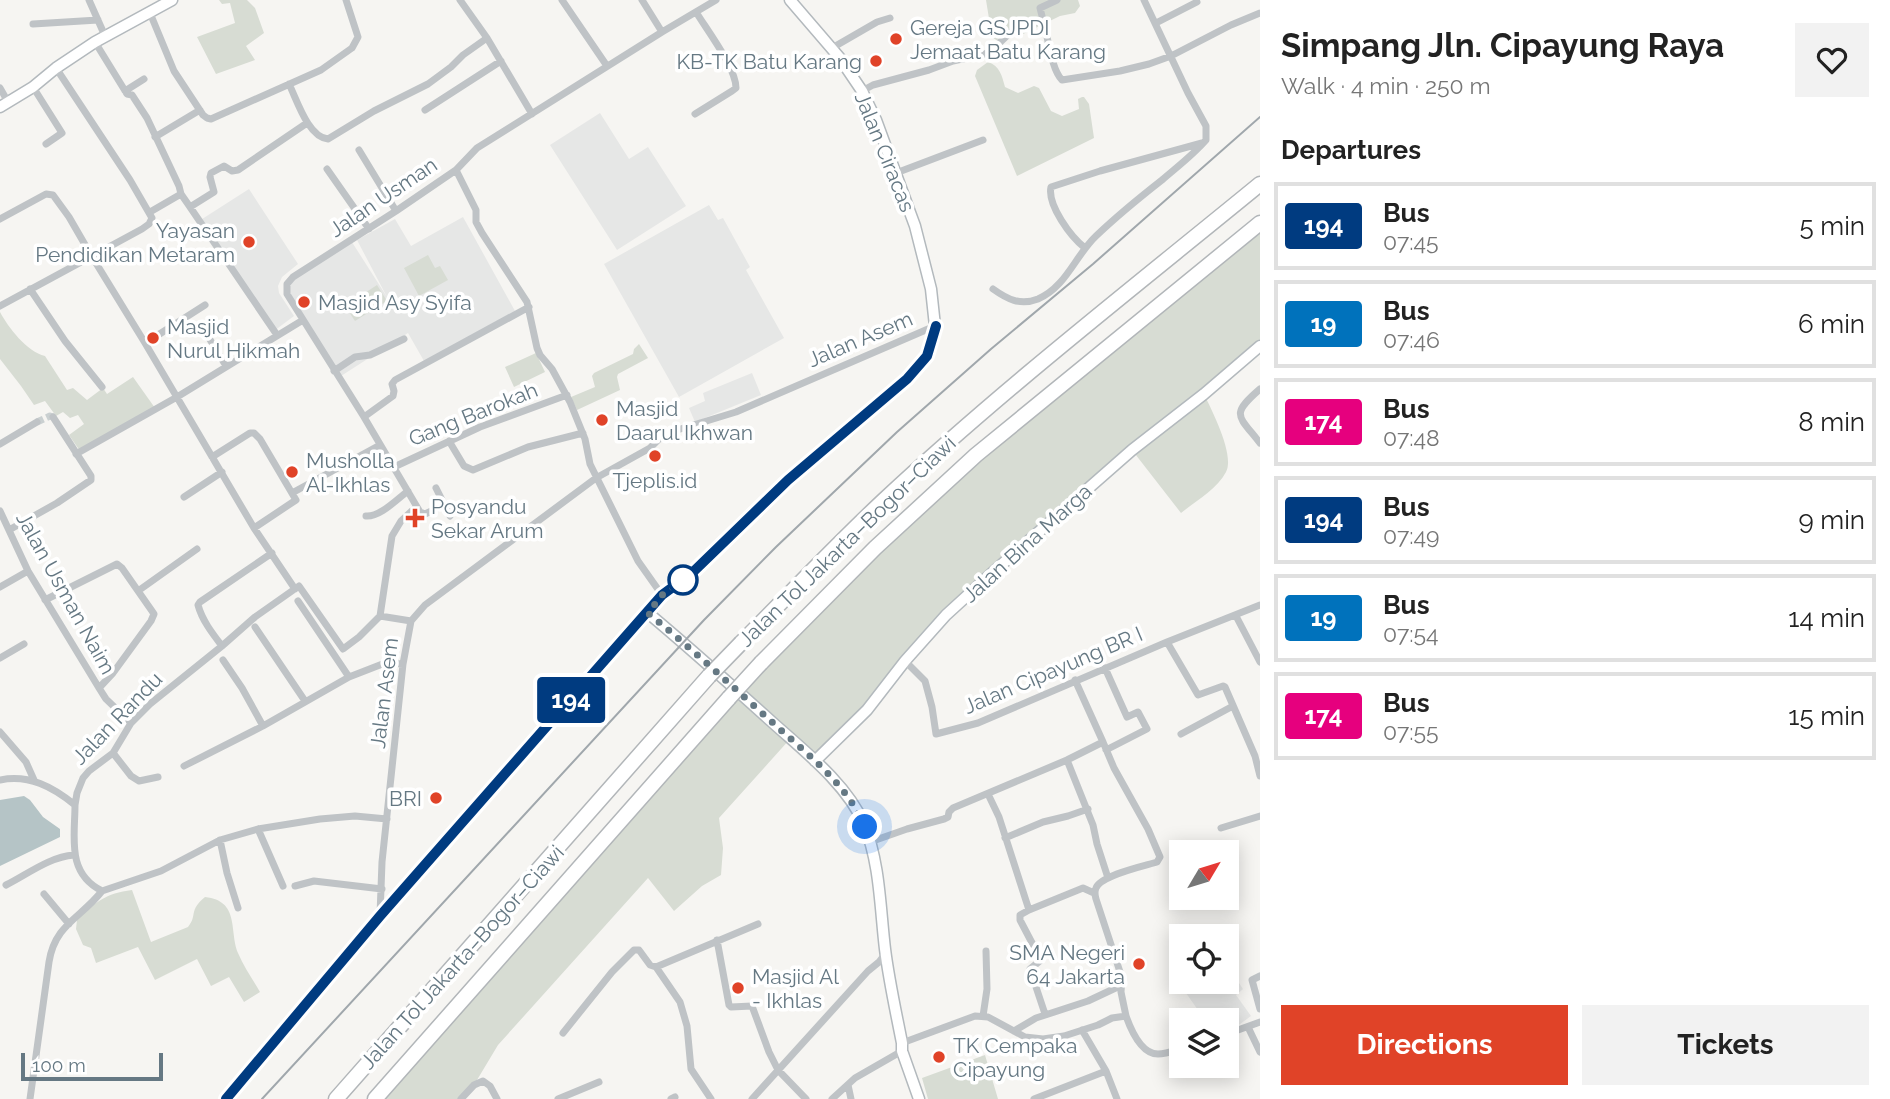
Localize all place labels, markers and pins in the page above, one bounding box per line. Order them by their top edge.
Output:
place label: Gereja GSJPDI Jemaat Batu Karang [910,15,1106,64]
marker: Gereja GSJPDI Jemaat Batu Karang [888,31,904,47]
place label: KB-TK Batu Karang [676,49,862,74]
marker: KB-TK Batu Karang [868,53,884,69]
place label: Yayasan Pendidikan Metaram [35,218,235,267]
marker: Yayasan Pendidikan Metaram [241,234,257,250]
place label: Masjid Asy Syifa [318,290,472,315]
marker: Masjid Asy Syifa [296,294,312,310]
place label: Masjid Nurul Hikmah [167,314,300,363]
marker: Masjid Nurul Hikmah [145,330,161,346]
place label: Masjid Daarul Ikhwan [616,396,753,445]
marker: Masjid Daarul Ikhwan [594,412,610,428]
place label: Musholla Al-Ikhlas [306,448,395,497]
marker: Tjeplis.id [647,448,663,464]
marker: Musholla Al-Ikhlas [284,464,300,480]
place label: Tjeplis.id [613,468,697,493]
place label: Posyandu Sekar Arum [431,494,544,543]
marker: Posyandu Sekar Arum [405,508,425,528]
unlabelled marker [668,565,698,595]
place label: BRI [389,786,422,811]
marker: BRI [428,790,444,806]
place label: SMA Negeri 64 Jakarta [1009,940,1125,989]
marker: SMA Negeri 64 Jakarta [1131,956,1147,972]
place label: Masjid Al - Ikhlas [752,964,839,1013]
marker: Masjid Al - Ikhlas [730,980,746,996]
place label: TK Cempaka Cipayung [953,1033,1077,1082]
marker: TK Cempaka Cipayung [931,1049,947,1065]

